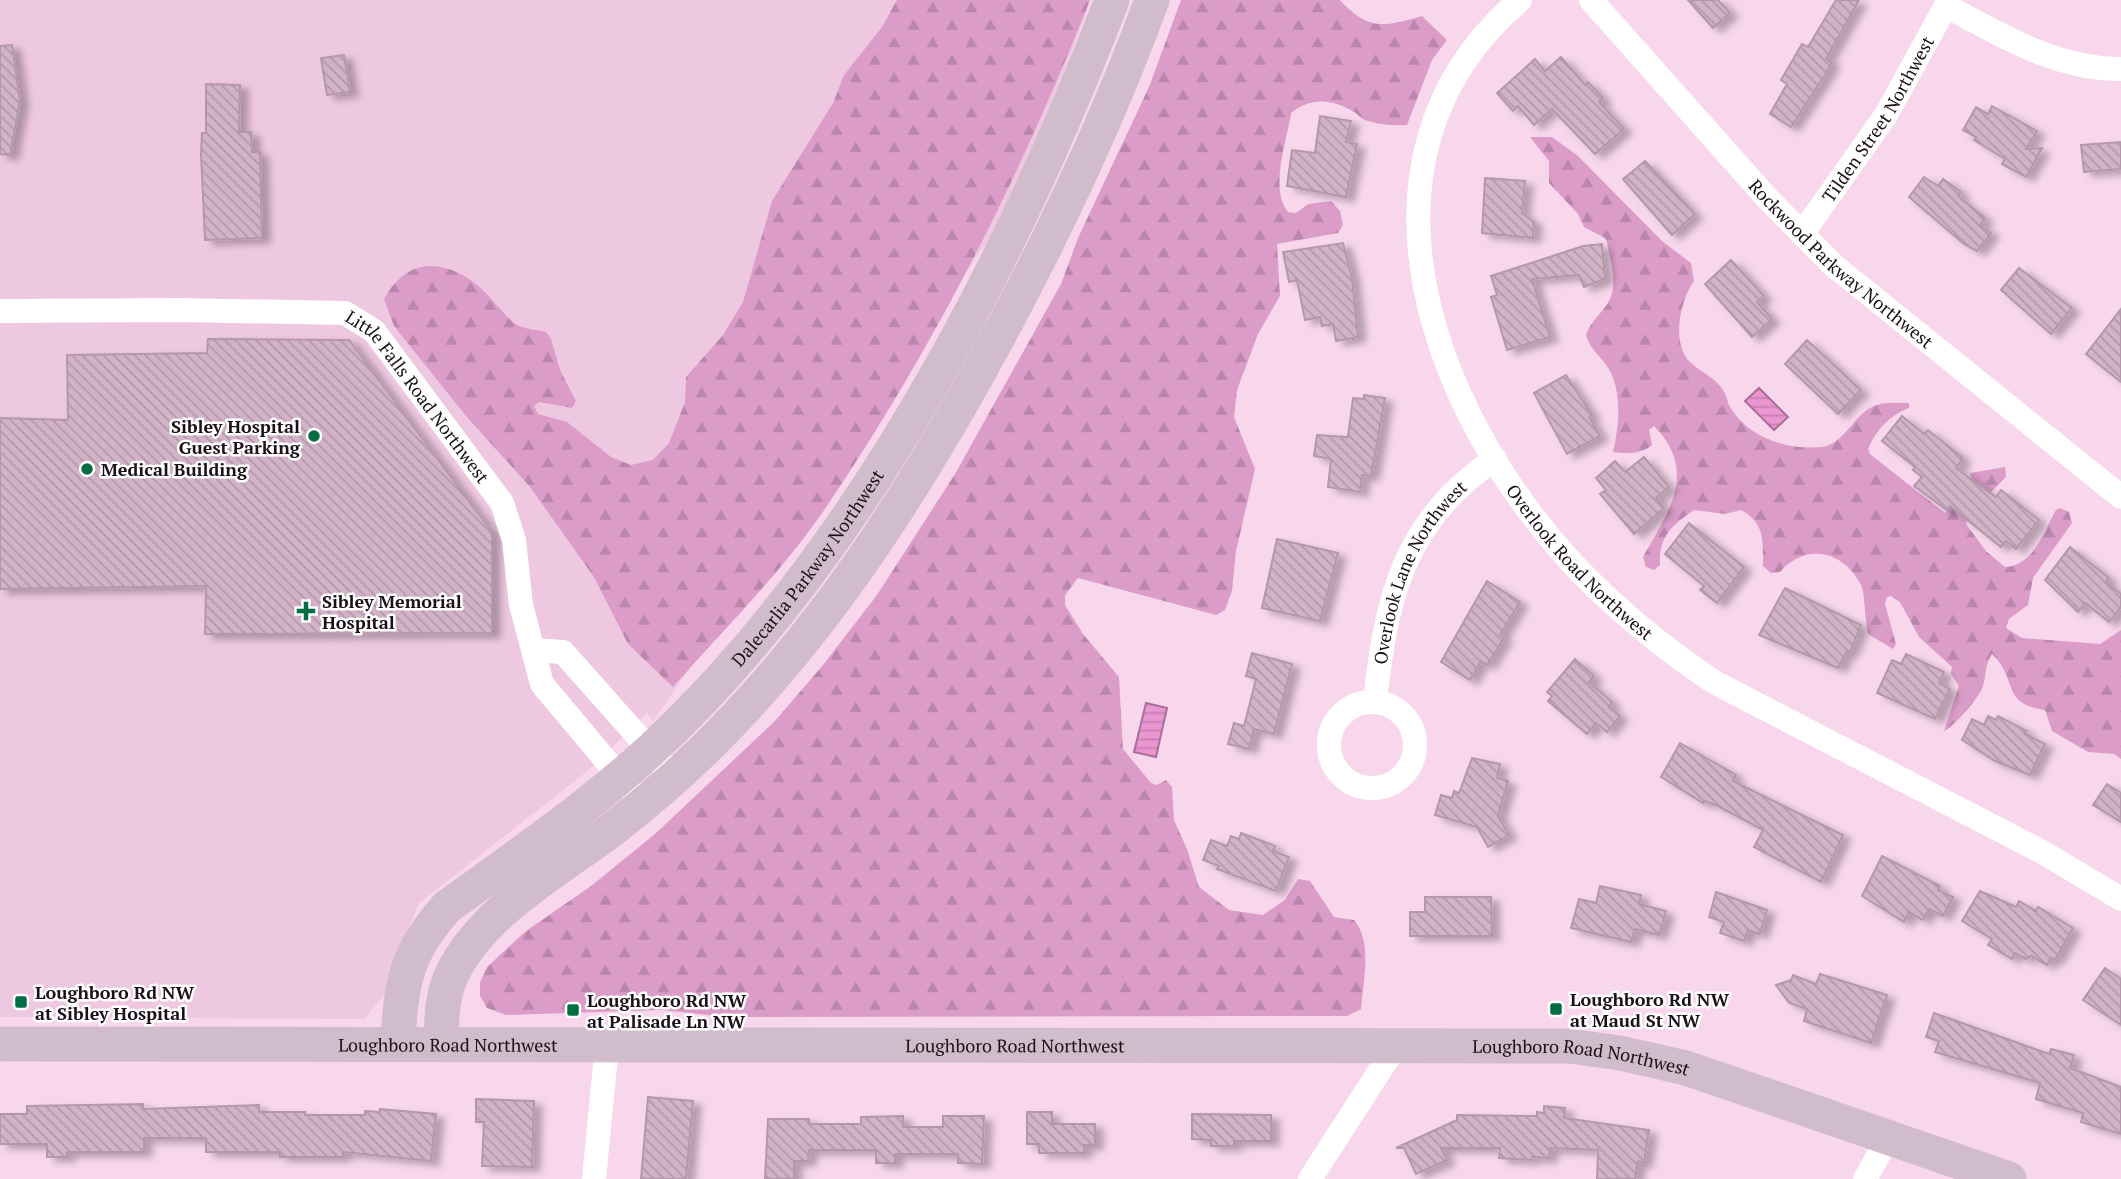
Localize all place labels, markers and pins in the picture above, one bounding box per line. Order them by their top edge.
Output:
place label: Sibley Hospital Guest Parking [171,414,301,459]
marker: Sibley Hospital Guest Parking [306,428,322,444]
place label: Medical Building [101,457,248,481]
marker: Medical Building [79,461,95,477]
place label: Sibley Memorial Hospital [322,589,462,634]
marker: Sibley Memorial Hospital [296,601,316,621]
place label: Loughboro Rd NW at Sibley Hospital [35,980,194,1025]
place label: Loughboro Rd NW at Maud St NW [1570,987,1729,1032]
place label: Loughboro Rd NW at Palisade Ln NW [587,988,746,1033]
marker: Loughboro Rd NW at Sibley Hospital [13,994,29,1010]
marker: Loughboro Rd NW at Maud St NW [1548,1001,1564,1017]
marker: Loughboro Rd NW at Palisade Ln NW [565,1002,581,1018]

